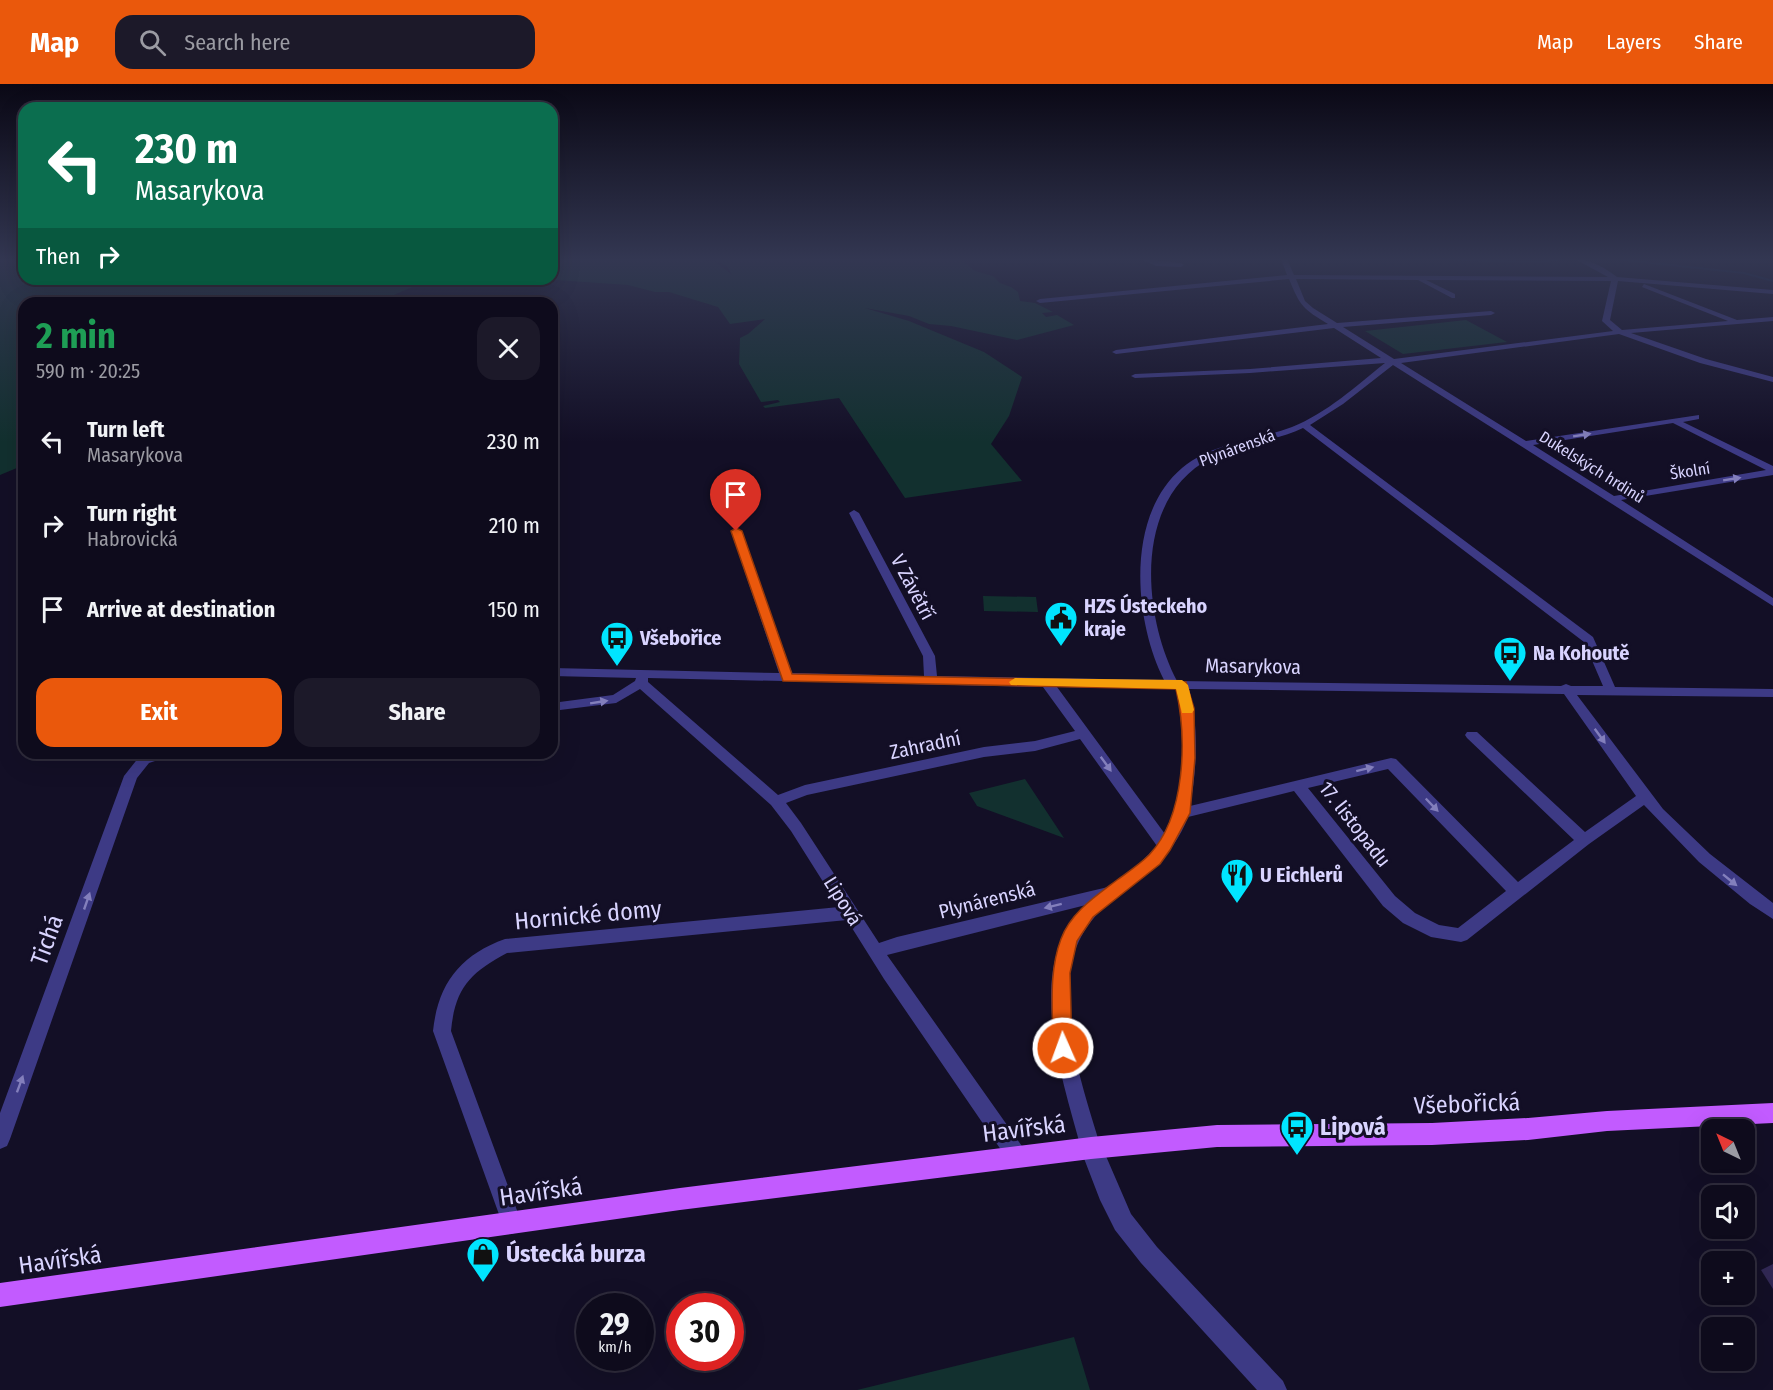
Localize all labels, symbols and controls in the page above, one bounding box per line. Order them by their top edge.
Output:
search box [115,15,535,69]
text: Map [30,26,79,59]
icon: search [136,26,169,59]
text: Search here [184,29,290,56]
text: Map [1537,29,1573,55]
text: Layers [1606,29,1661,55]
text: Share [1694,29,1743,55]
text: 230 m [135,124,238,174]
icon: left [36,126,114,204]
text: Masarykova [135,175,265,207]
icon: right [92,240,125,273]
text: Then [36,243,80,270]
text: 2 min [36,314,116,358]
button: close [477,317,540,380]
text: 590 m · 20:25 [36,359,140,383]
text: Turn left [87,416,165,443]
icon: left [36,425,69,458]
street label: Plynárenská [1197,426,1278,470]
street label: Dukelských hrdinů [1536,427,1648,507]
text: 230 m [487,428,540,455]
one-way arrow [1572,430,1591,439]
text: Masarykova [87,443,183,467]
street label: Školní [1668,457,1711,484]
pin [710,469,761,531]
one-way arrow [1723,474,1742,483]
icon: arrive [719,478,752,511]
text: Turn right [87,500,176,527]
icon: right [36,509,69,542]
text: 210 m [489,512,540,539]
text: Habrovická [87,527,178,551]
street label: V Závětří [886,550,940,624]
icon: arrive [36,593,69,626]
place label: HZS Ústeckeho kraje [1084,593,1208,641]
text: Arrive at destination [87,596,275,623]
text: 150 m [488,596,540,623]
public building icon: HZS Ústeckeho kraje [1043,600,1079,647]
bus stop icon: Všebořice [599,620,635,667]
place label: Všebořice [639,626,722,650]
bus stop icon: Na Kohoutě [1492,635,1528,682]
place label: Na Kohoutě [1533,641,1629,665]
street label: Masarykova [1205,653,1301,679]
button: Exit [36,678,282,747]
button: Share [294,678,540,747]
one-way arrow [589,697,608,706]
street label: Zahradní [887,726,963,764]
one-way arrow [1594,727,1606,743]
one-way arrow [1100,755,1112,771]
one-way arrow [1356,764,1374,774]
street label: 17. listopadu [1314,776,1396,872]
one-way arrow [1424,797,1438,811]
restaurant icon: U Eichlerů [1219,857,1255,904]
place label: U Eichlerů [1260,863,1343,887]
street label: Lipová [819,872,867,930]
one-way arrow [1722,873,1737,886]
street label: Plynárenská [936,876,1038,924]
one-way arrow [82,892,92,910]
street label: Hornické domy [513,895,663,935]
one-way arrow [1044,902,1063,911]
street label: Tichá [25,911,69,969]
position arrow [1031,1016,1095,1080]
one-way arrow [15,1075,25,1093]
street label: Všebořická [1413,1088,1521,1120]
bus stop icon: Lipová [1279,1109,1315,1156]
street label: Havířská [981,1110,1067,1148]
place label: Lipová [1320,1113,1386,1141]
north arrow [1701,1119,1755,1173]
map controls [1701,1119,1755,1371]
street label: Havířská [498,1172,584,1212]
button: sound [1701,1185,1755,1239]
shop icon: Ústecká burza [465,1236,501,1283]
place label: Ústecká burza [506,1239,646,1268]
street label: Havířská [17,1240,103,1280]
button: + [1701,1251,1755,1305]
speed limit sign: 30 [666,1293,744,1371]
text: 29 [600,1307,630,1343]
button: − [1701,1317,1755,1371]
text: km/h [598,1338,632,1356]

